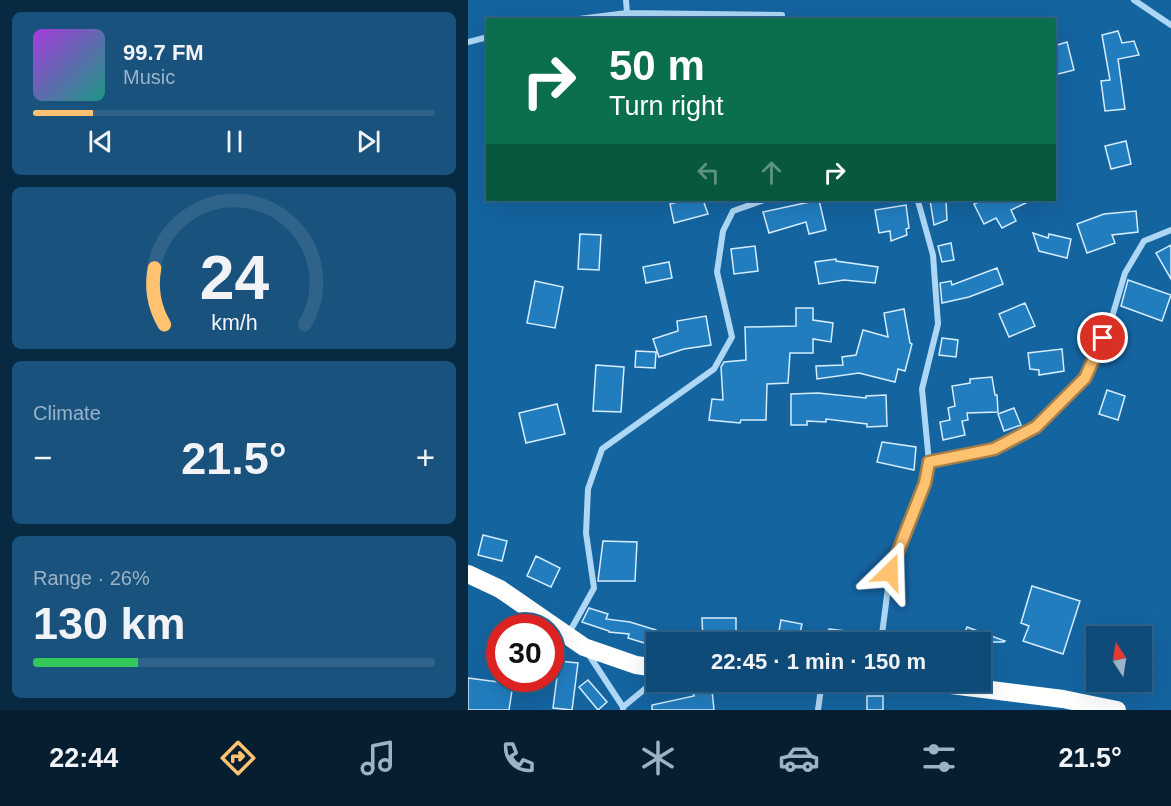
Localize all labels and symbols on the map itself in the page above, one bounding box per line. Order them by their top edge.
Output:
pin [1077,312,1128,363]
position arrow [858,540,922,604]
speed limit sign: 30 [486,614,564,692]
north arrow [1086,626,1152,692]

